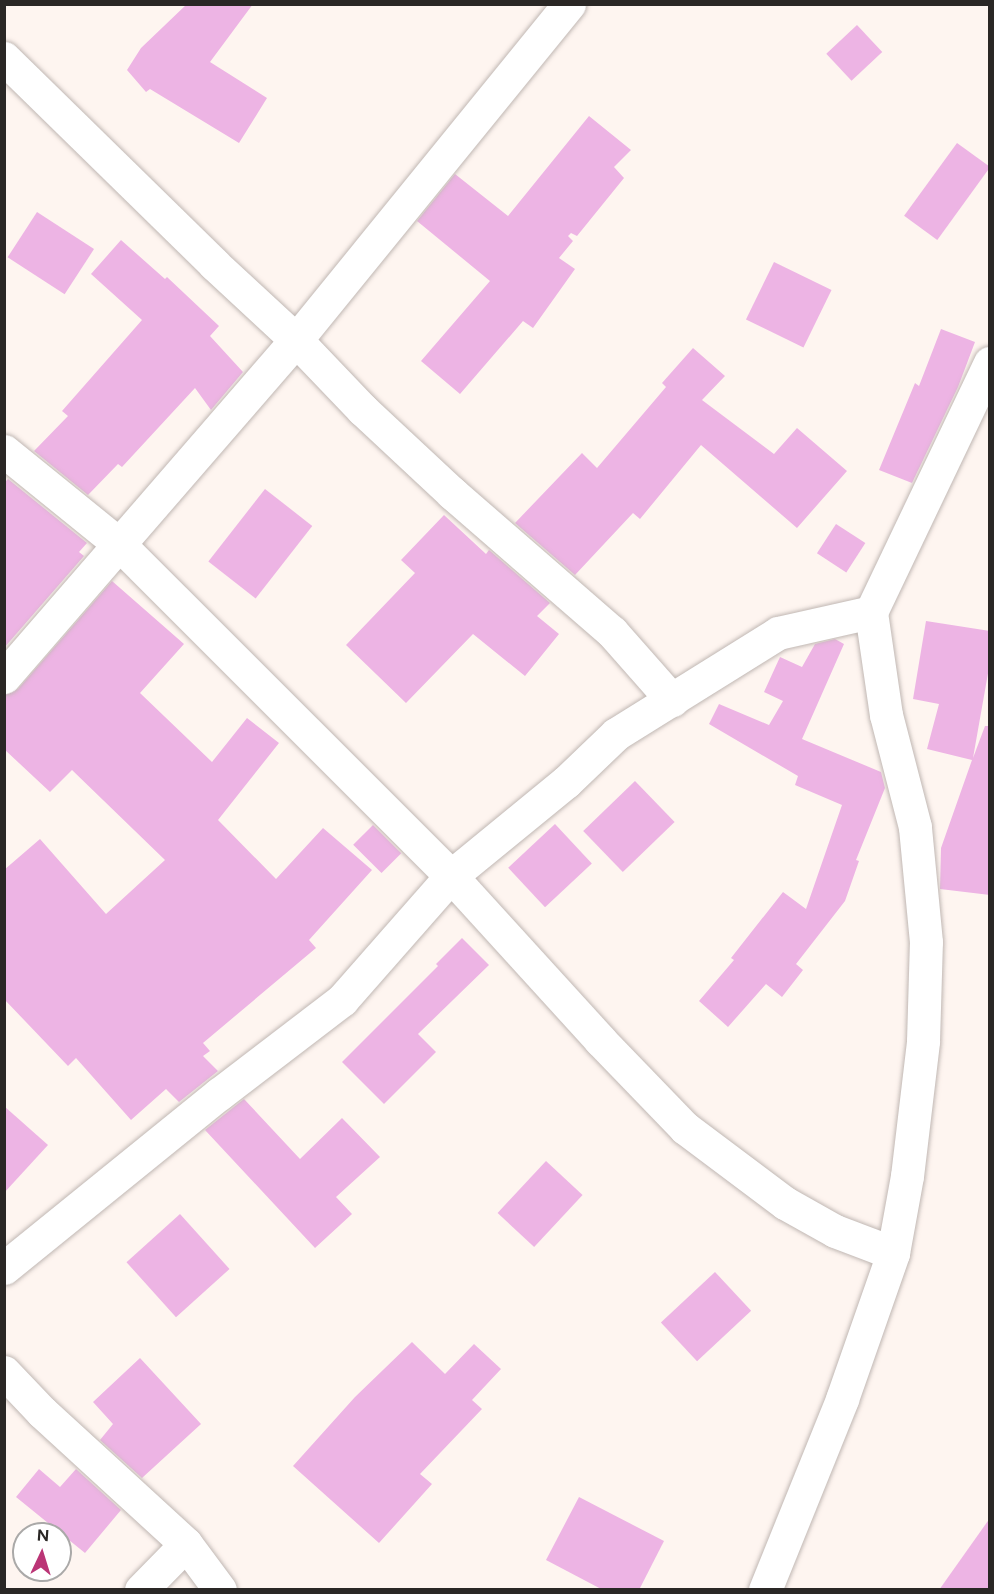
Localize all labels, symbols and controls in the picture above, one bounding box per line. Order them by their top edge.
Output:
north arrow [12,1522,72,1582]
text: N [36,1526,50,1545]

